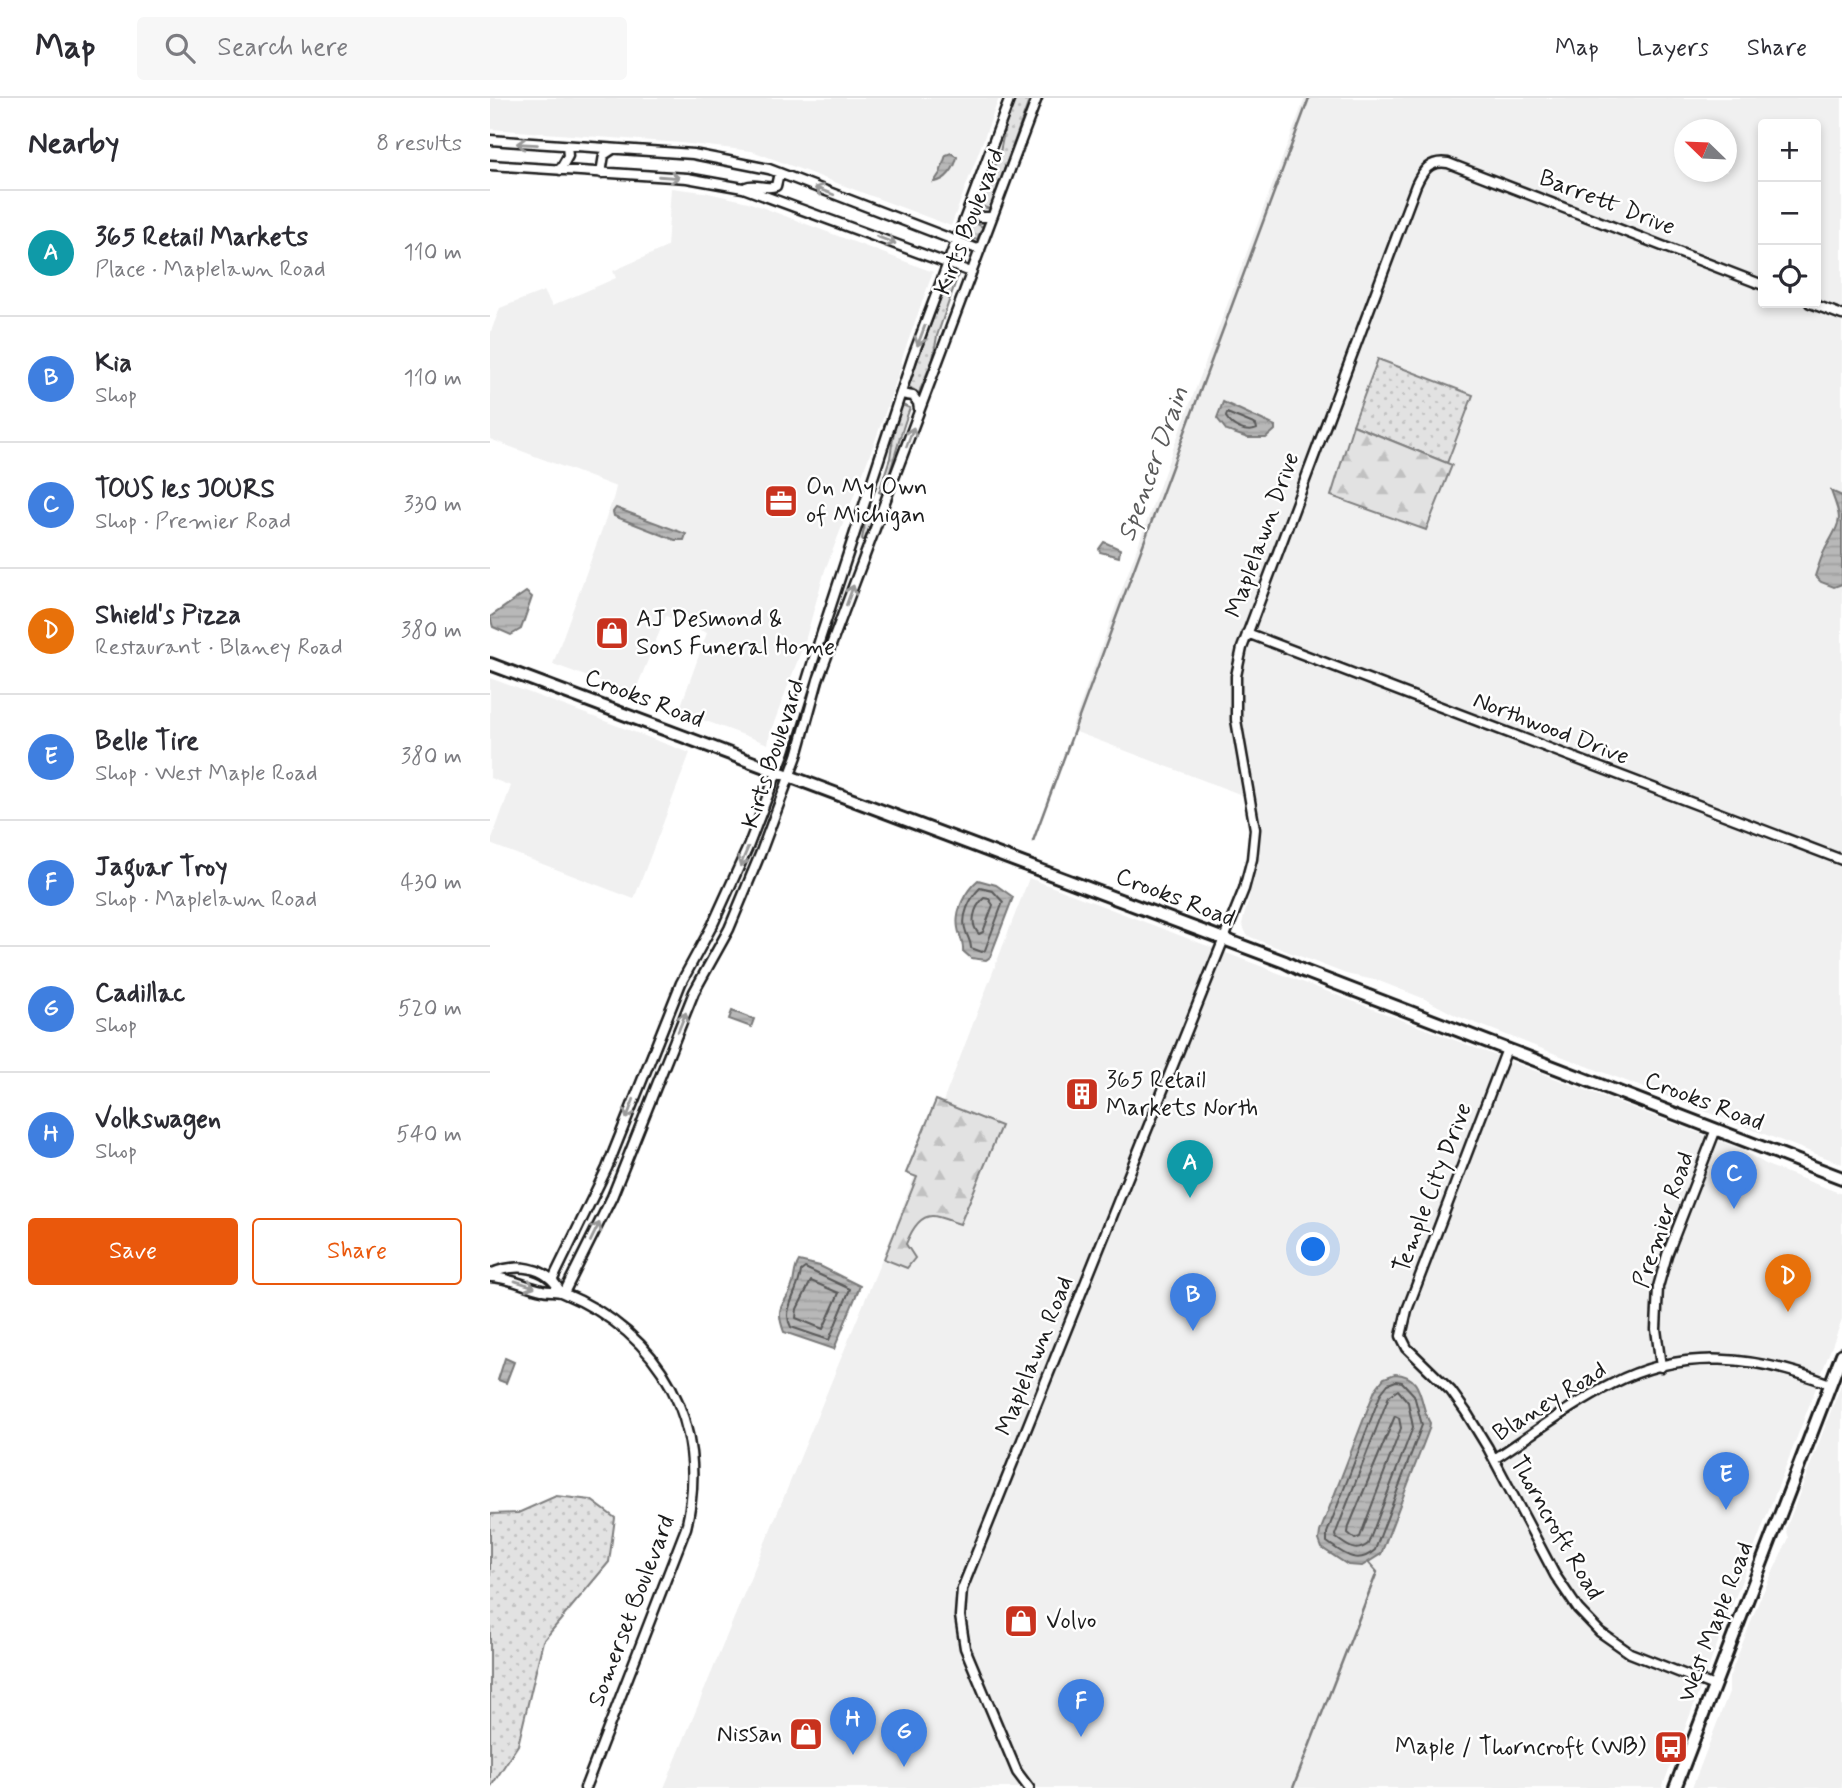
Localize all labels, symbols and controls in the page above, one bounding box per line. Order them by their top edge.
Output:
search box [137,17,627,80]
text: Map [35,26,95,70]
icon: search [161,29,199,67]
text: Search here [217,31,348,65]
text: Map [1555,33,1599,64]
text: Layers [1637,33,1709,64]
text: Share [1747,33,1807,64]
north arrow [1674,119,1737,182]
map controls [1758,119,1821,308]
button: + [1758,119,1821,182]
text: Nearby [28,124,119,163]
text: 8 results [376,129,462,159]
one-way arrow [516,137,539,150]
street label: Kirts Boulevard [928,144,1012,300]
street label: Barrett Drive [1535,163,1679,243]
one-way arrow [657,171,680,184]
button: − [1758,182,1821,245]
one-way arrow [814,183,836,196]
text: 365 Retail Markets [95,221,308,255]
one-way arrow [875,235,897,247]
text: A [43,238,59,268]
text: 110 m [403,238,462,268]
button: locate [1758,245,1821,308]
text: Place · Maplelawn Road [95,255,325,285]
one-way arrow [914,324,926,346]
text: Kia [95,347,132,381]
text: B [44,364,58,394]
text: 110 m [403,364,462,394]
text: Shop [95,381,137,411]
water label: Spencer Drain [1110,382,1198,546]
one-way arrow [904,426,917,448]
street label: Maplelawn Drive [1219,448,1307,622]
place label: On My Own of Michigan [806,472,928,531]
text: TOUS les JOURS [95,473,275,507]
office icon: On My Own of Michigan [762,482,800,520]
text: C [43,490,59,520]
text: 330 m [404,490,462,520]
text: Shop · Premier Road [95,507,291,537]
one-way arrow [845,584,858,606]
text: Shield's Pizza [95,599,241,633]
place label: AJ Desmond & Sons Funeral Home [636,604,835,663]
shop icon: AJ Desmond & Sons Funeral Home [593,614,631,652]
text: D [43,616,59,646]
text: 380 m [401,616,462,646]
text: Restaurant · Blaney Road [95,633,343,663]
street label: Crooks Road [580,662,708,736]
street label: Kirts Boulevard [735,676,813,832]
street label: Northwood Drive [1468,685,1634,773]
text: Belle Tire [95,725,199,759]
text: E [44,742,58,772]
text: 380 m [401,742,462,772]
text: Shop · West Maple Road [95,759,318,789]
one-way arrow [737,846,750,867]
text: Jaguar Troy [95,851,228,885]
street label: Crooks Road [1111,861,1239,935]
text: F [45,868,57,898]
text: 430 m [401,868,462,898]
text: Shop · Maplelawn Road [95,885,317,915]
text: Cadillac [95,977,185,1011]
text: G [43,994,59,1024]
text: 520 m [398,994,462,1024]
text: Shop [95,1011,137,1041]
one-way arrow [676,1012,689,1034]
place label: 365 Retail Markets North [1106,1065,1258,1124]
street label: Crooks Road [1640,1065,1768,1139]
building icon: 365 Retail Markets North [1063,1075,1101,1113]
one-way arrow [623,1097,635,1119]
street label: Temple City Drive [1386,1098,1480,1278]
text: Volkswagen [95,1103,221,1137]
text: H [43,1120,59,1150]
text: 540 m [396,1120,462,1150]
text: Shop [95,1137,137,1167]
pin: A [1167,1140,1213,1198]
street label: Premier Road [1626,1148,1702,1292]
pin: C [1711,1151,1757,1209]
button: Save [28,1218,238,1285]
button: Share [252,1218,462,1285]
one-way arrow [588,1222,602,1243]
your location [1296,1232,1330,1266]
pin: D [1765,1254,1811,1312]
street label: Maplelawn Road [989,1272,1081,1440]
pin: B [1170,1273,1216,1331]
one-way arrow [514,1279,536,1292]
street label: Blaney Road [1487,1355,1613,1449]
street label: Thorncroft Road [1502,1450,1610,1606]
pin: E [1703,1452,1749,1510]
street label: Somerset Boulevard [581,1511,683,1711]
street label: West Maple Road [1671,1537,1761,1707]
shop icon: Volvo [1002,1602,1040,1640]
place label: Volvo [1046,1606,1097,1637]
pin: F [1058,1679,1104,1737]
pin: H [830,1697,876,1755]
pin: G [881,1709,927,1767]
shop icon: Nissan [787,1715,825,1753]
place label: Nissan [717,1719,782,1750]
bus stop icon: Maple / Thorncroft (WB) [1652,1728,1690,1766]
place label: Maple / Thorncroft (WB) [1395,1732,1646,1763]

